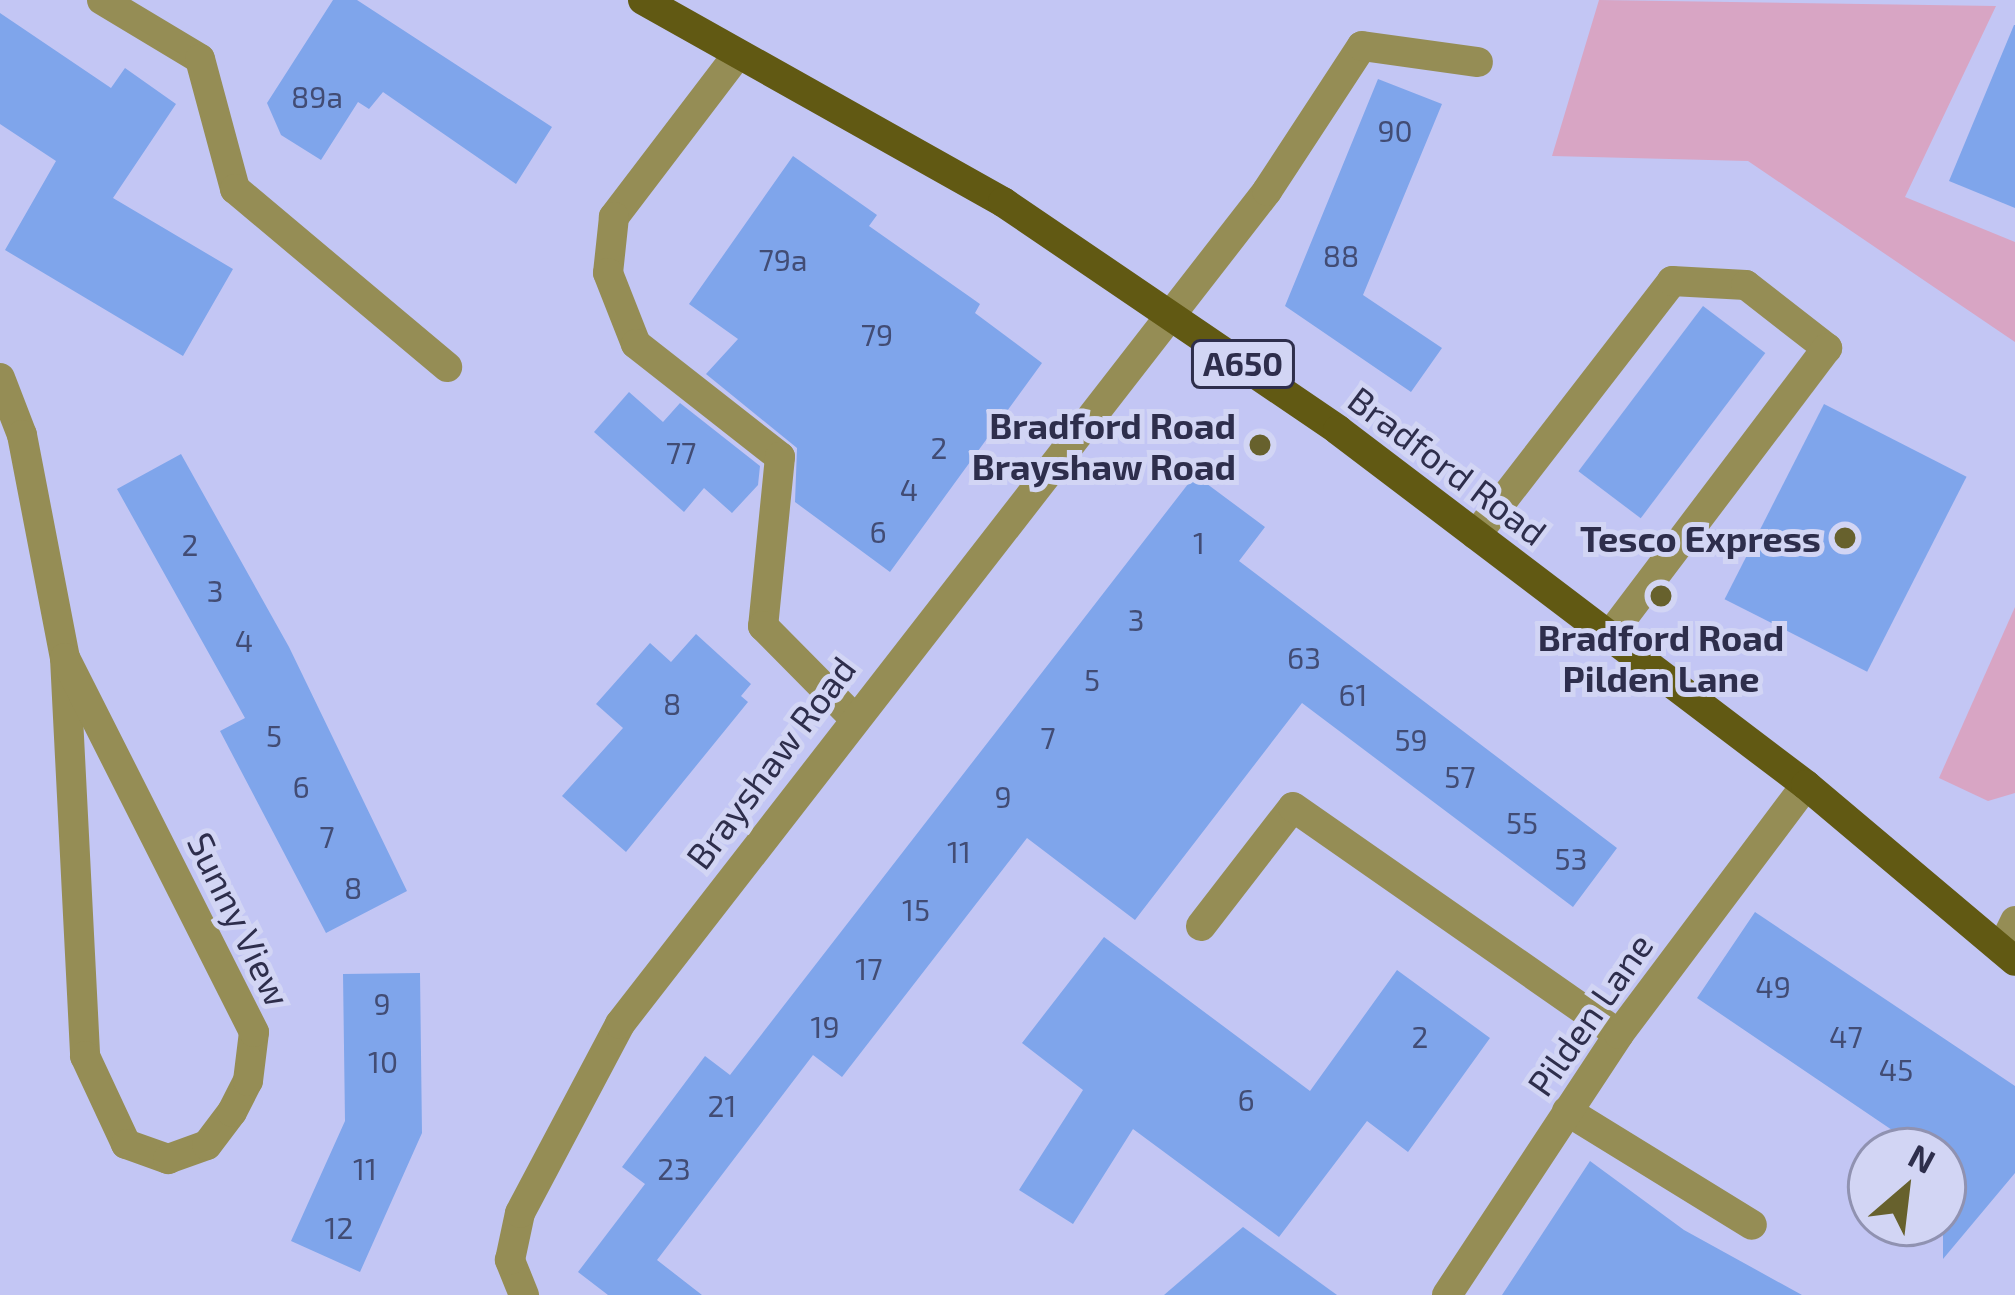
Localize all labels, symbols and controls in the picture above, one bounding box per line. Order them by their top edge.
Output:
house number: 89a [291,78,343,114]
house number: 90 [1377,112,1413,148]
house number: 88 [1323,237,1359,273]
house number: 79a [759,241,807,277]
house number: 79 [861,316,893,352]
road number: A650 [1189,337,1297,391]
street label: Bradford Road [1341,377,1555,553]
place label: Bradford Road Brayshaw Road [971,402,1236,487]
house number: 2 [931,429,947,465]
marker: Bradford Road Brayshaw Road [1247,432,1273,458]
house number: 77 [666,434,696,470]
house number: 4 [900,471,918,507]
house number: 6 [869,513,887,549]
place label: Tesco Express [1580,516,1821,560]
house number: 1 [1193,524,1205,560]
marker: Tesco Express [1832,525,1858,551]
house number: 2 [182,526,198,562]
house number: 3 [207,572,223,608]
marker: Bradford Road Pilden Lane [1648,583,1674,609]
house number: 3 [1128,601,1144,637]
place label: Bradford Road Pilden Lane [1538,614,1784,699]
house number: 4 [235,622,253,658]
house number: 63 [1287,639,1321,675]
street label: Brayshaw Road [676,647,864,877]
house number: 5 [1084,661,1100,697]
house number: 61 [1338,676,1368,712]
house number: 8 [663,685,681,721]
house number: 5 [266,717,282,753]
house number: 7 [1040,719,1056,755]
house number: 59 [1394,721,1428,757]
house number: 57 [1444,758,1476,794]
house number: 6 [292,768,310,804]
house number: 9 [994,778,1012,814]
house number: 55 [1506,804,1538,840]
house number: 7 [319,818,335,854]
street label: Sunny View [179,824,301,1014]
house number: 11 [947,833,971,869]
house number: 53 [1555,840,1587,876]
house number: 8 [344,869,362,905]
house number: 15 [902,891,930,927]
street label: Pilden Lane [1517,924,1661,1104]
house number: 17 [855,950,883,986]
house number: 49 [1755,968,1791,1004]
house number: 9 [373,985,391,1021]
house number: 19 [810,1008,840,1044]
house number: 2 [1412,1018,1428,1054]
house number: 47 [1829,1018,1863,1054]
house number: 10 [368,1043,398,1079]
house number: 45 [1879,1051,1913,1087]
house number: 6 [1237,1081,1255,1117]
house number: 21 [708,1087,736,1123]
north arrow [1847,1127,1967,1247]
text: N [1903,1135,1942,1181]
house number: 11 [353,1150,377,1186]
house number: 23 [657,1150,691,1186]
house number: 12 [325,1209,353,1245]

